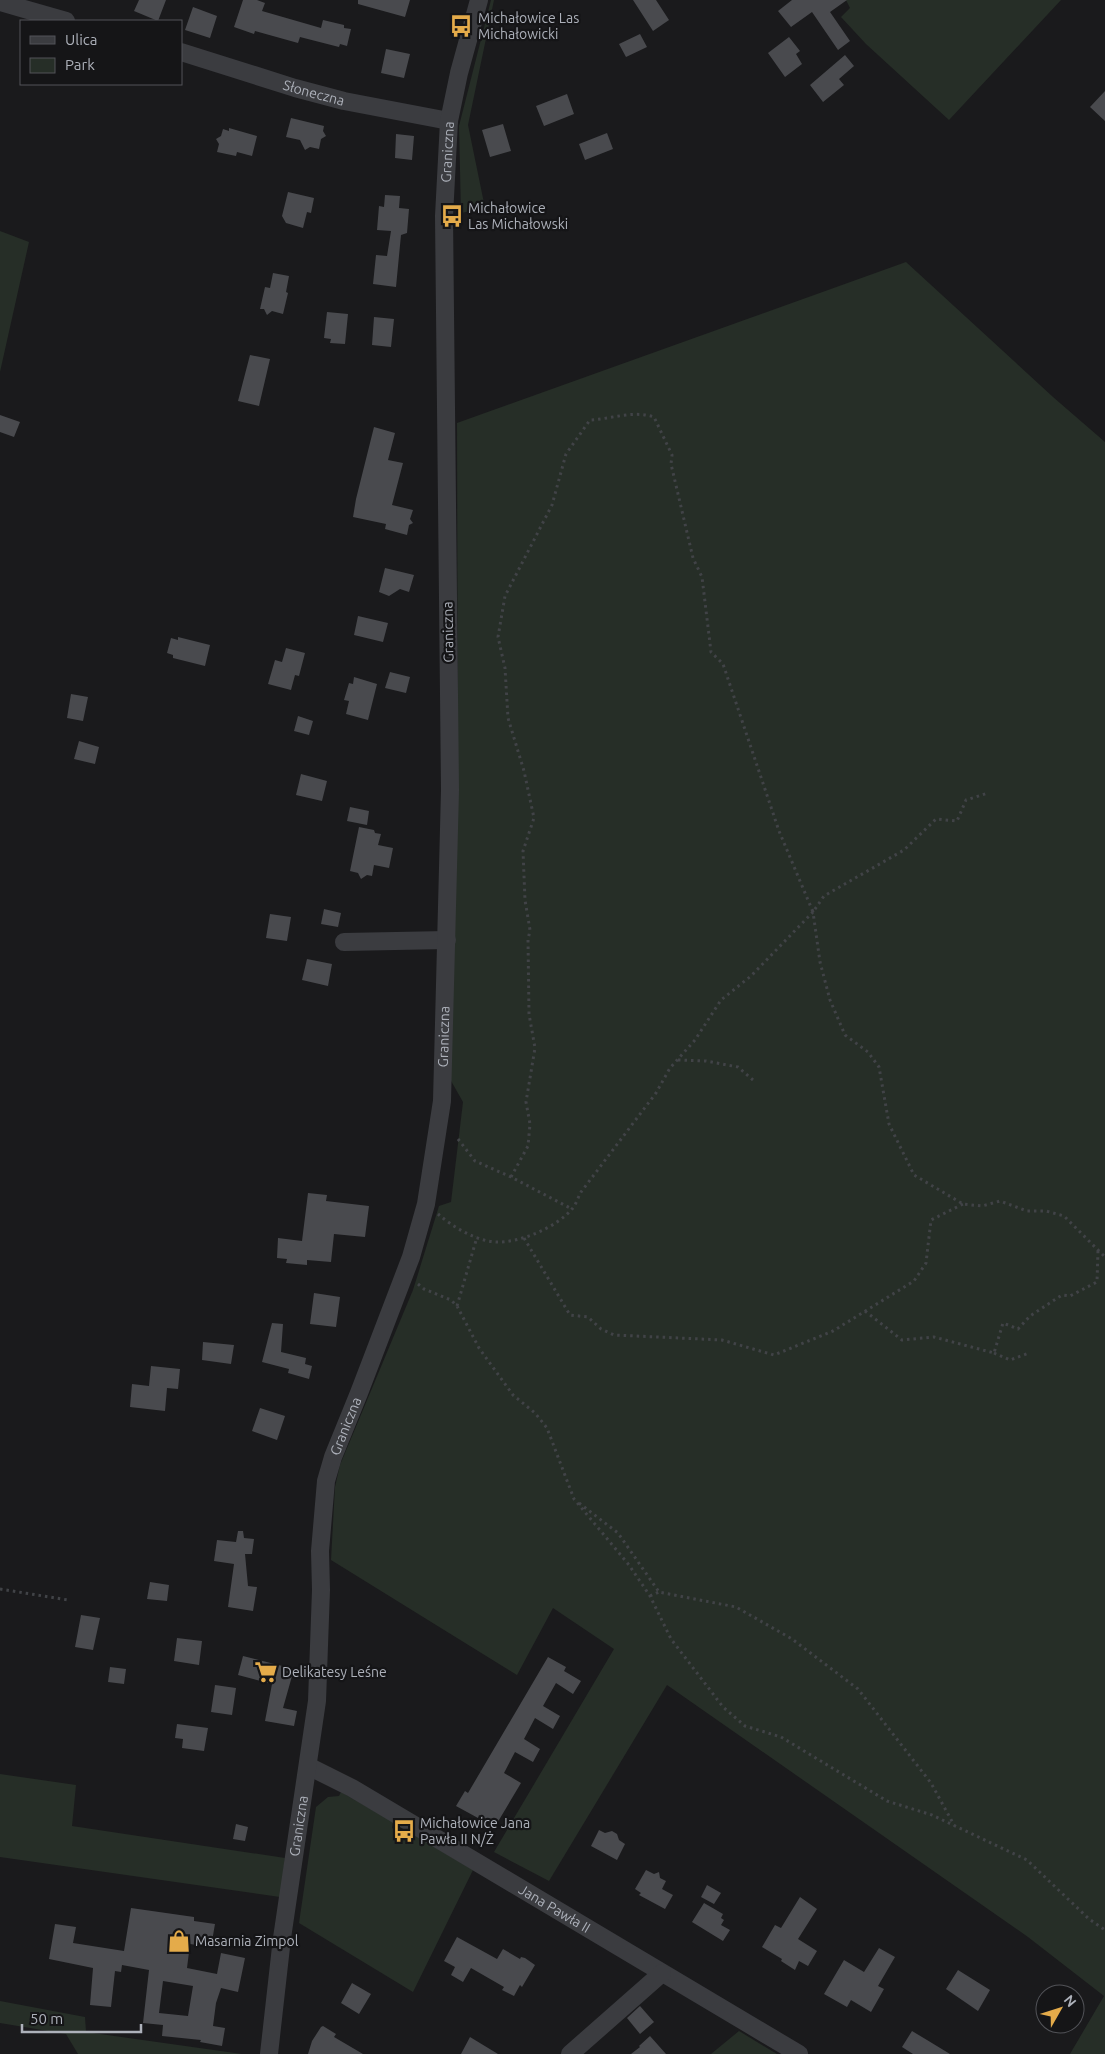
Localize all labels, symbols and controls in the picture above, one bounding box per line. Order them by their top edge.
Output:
place label: Michałowice Las Michałowicki [478,10,579,42]
bus stop icon: Michałowice Las Michałowicki [448,13,474,39]
legend [20,20,182,85]
text: Ulica [65,31,97,48]
text: Park [65,56,95,73]
street label: Słoneczna [281,77,346,109]
street label: Graniczna [438,121,457,183]
place label: Michałowice Las Michałowski [468,200,568,232]
bus stop icon: Michałowice Las Michałowski [439,203,465,229]
street label: Graniczna [439,601,457,663]
street label: Graniczna [435,1006,452,1068]
street label: Graniczna [327,1395,365,1458]
supermarket icon: Delikatesy Leśne [253,1659,279,1685]
place label: Delikatesy Leśne [282,1664,387,1680]
street label: Graniczna [286,1794,311,1857]
place label: Michałowice Jana Pawła II N/Ż [420,1815,530,1847]
bus stop icon: Michałowice Jana Pawła II N/Ż [391,1818,417,1844]
street label: Jana Pawła II [516,1881,593,1936]
shop icon: Masarnia Zimpol [166,1928,192,1954]
place label: Masarnia Zimpol [195,1933,299,1949]
north arrow [1035,1984,1085,2034]
text: N [1061,1992,1080,2010]
scale bar [22,2002,141,2034]
text: 50 m [30,2010,63,2027]

